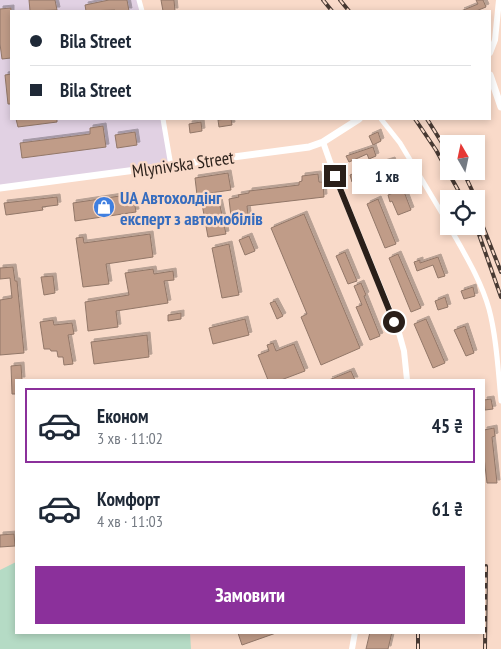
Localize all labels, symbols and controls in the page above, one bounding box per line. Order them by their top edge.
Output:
text: Bila Street [60,29,131,53]
text: Bila Street [60,78,131,102]
north arrow [440,135,485,180]
map controls [440,135,485,235]
street label: Mlynivska Street [131,145,235,183]
callout: 1 хв [352,158,422,194]
route end [324,165,346,187]
text: 1 хв [375,166,399,186]
place label: UA Автохолдінг експерт з автомобілів [120,186,263,230]
button: locate [440,190,485,235]
shop icon: UA Автохолдінг експерт з автомобілів [92,195,116,219]
route start [383,311,405,333]
icon: car [37,403,82,448]
text: Економ [97,404,149,428]
text: 45 ₴ [432,414,463,438]
text: 3 хв · 11:02 [97,428,163,448]
icon: car [37,486,82,531]
text: Комфорт [97,487,160,511]
text: 61 ₴ [432,497,463,521]
text: 4 хв · 11:03 [97,511,163,531]
button: Замовити [35,566,465,624]

